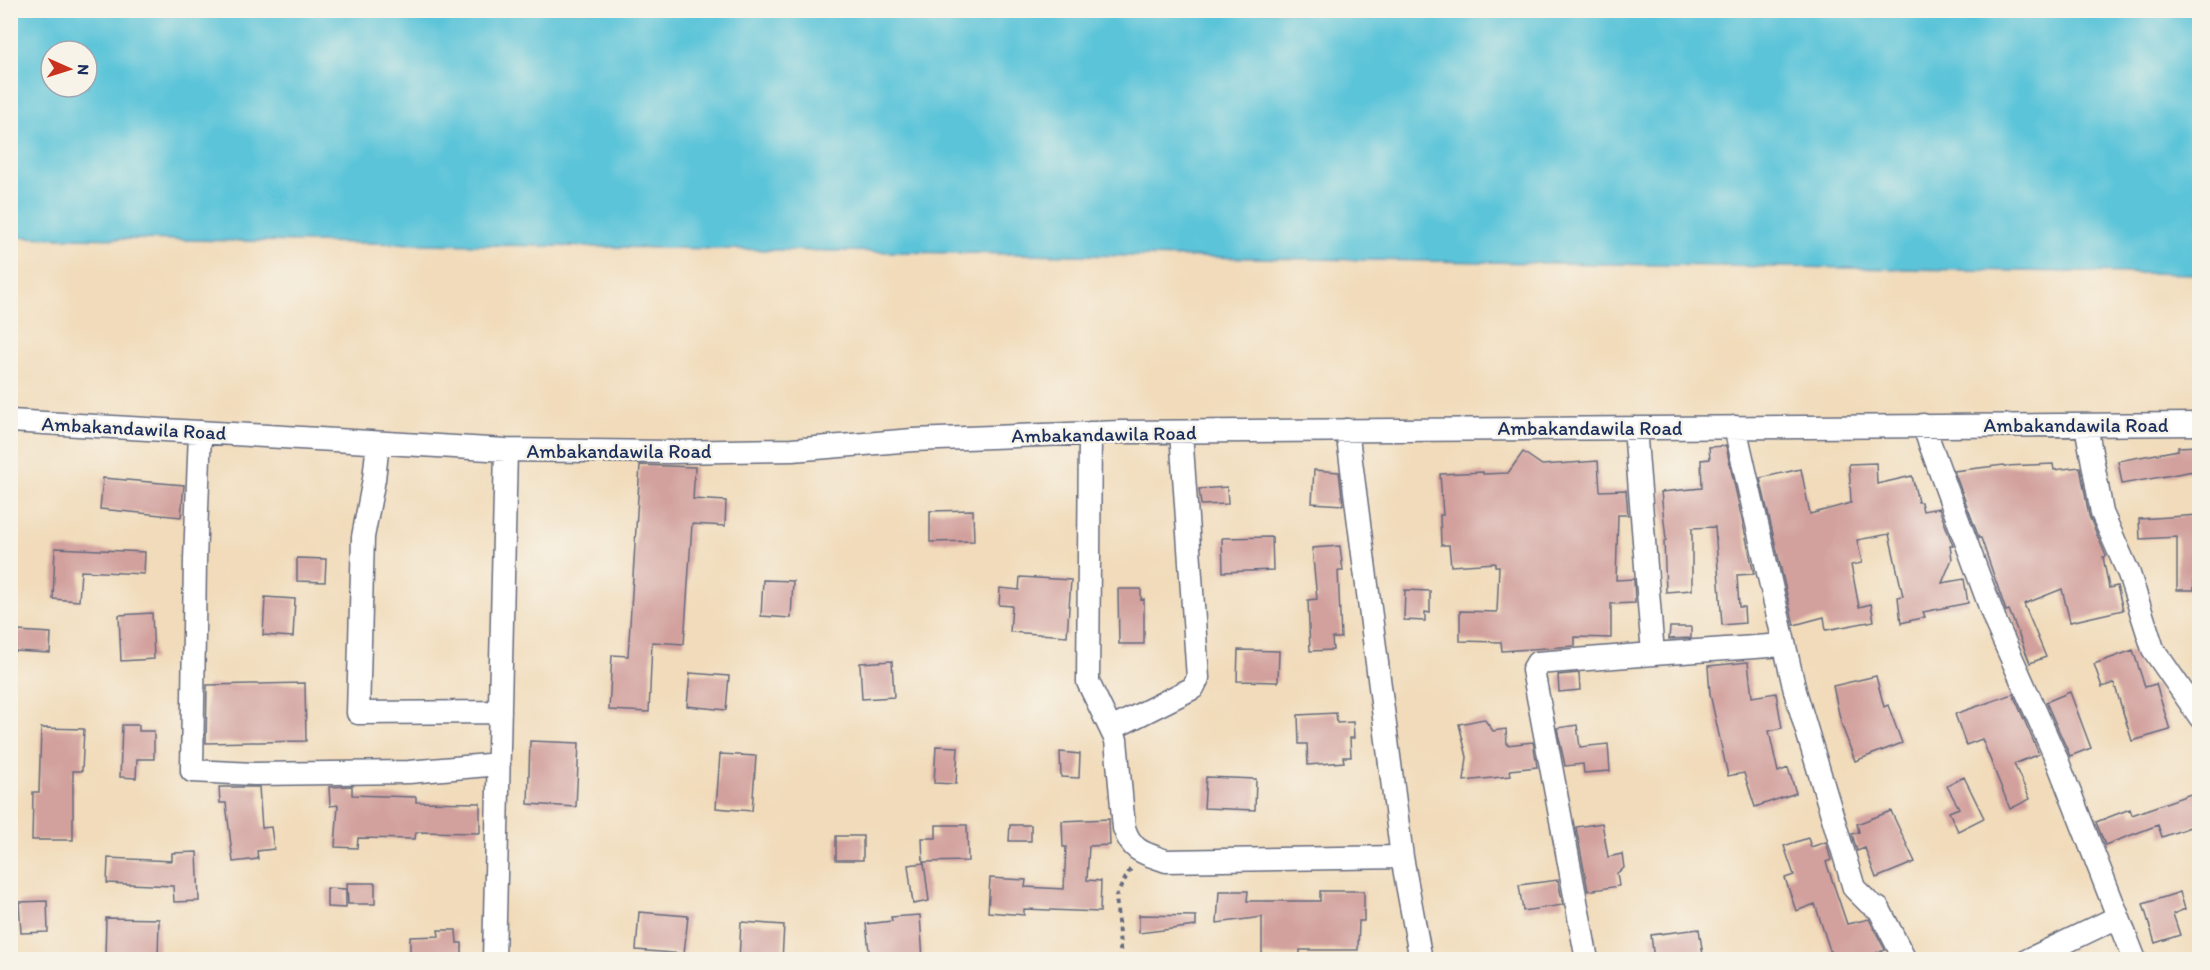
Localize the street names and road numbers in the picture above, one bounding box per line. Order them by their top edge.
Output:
street label: Ambakandawila Road [41,411,227,445]
street label: Ambakandawila Road [1983,413,2169,437]
street label: Ambakandawila Road [1497,416,1683,440]
street label: Ambakandawila Road [1011,420,1197,448]
street label: Ambakandawila Road [526,439,712,463]

